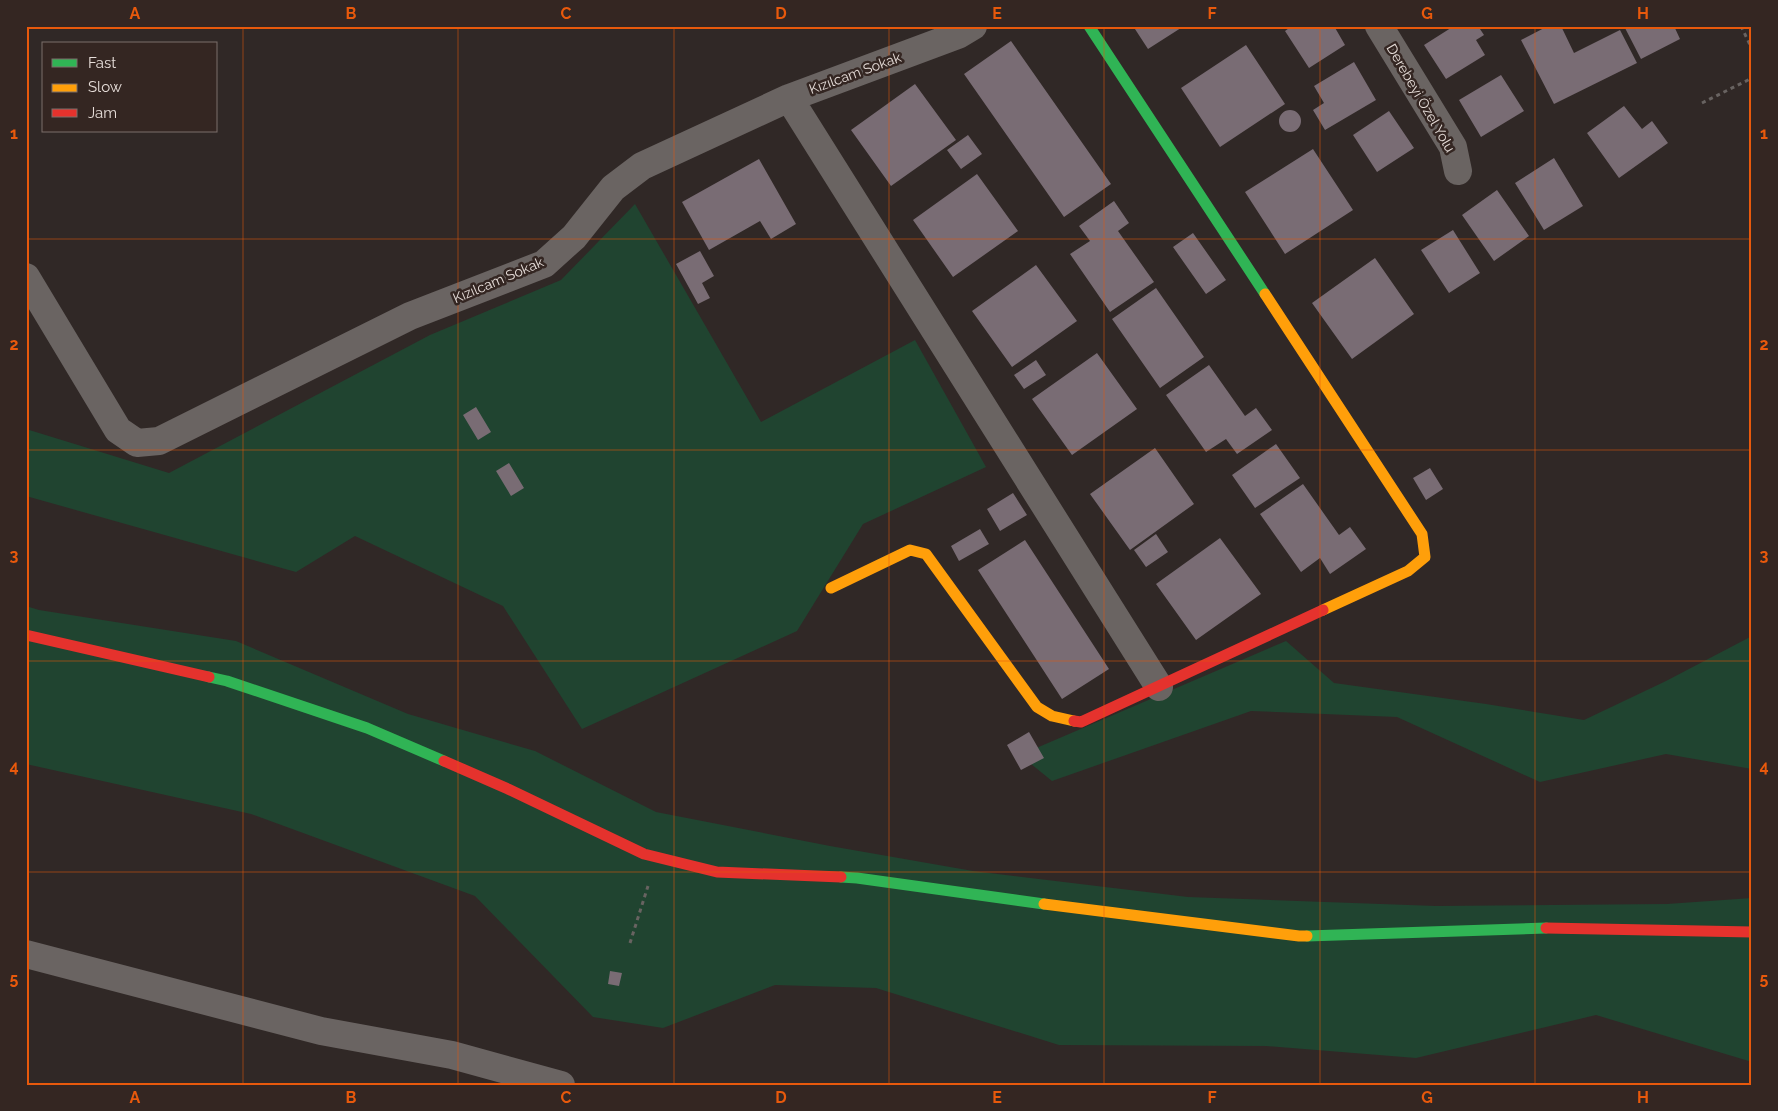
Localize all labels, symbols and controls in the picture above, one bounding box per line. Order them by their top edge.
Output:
text: A [130,4,141,23]
text: B [346,4,357,23]
text: C [561,4,572,23]
text: D [775,4,787,23]
text: E [992,4,1002,23]
text: F [1207,4,1217,23]
text: G [1421,4,1433,23]
text: H [1637,4,1649,23]
street label: Derebeyi Özel Yolu [1384,40,1460,155]
legend [42,42,218,132]
street label: Kızılcam Sokak [807,49,904,97]
text: Fast [88,54,116,72]
text: Slow [88,78,122,96]
text: Jam [88,104,117,122]
text: 1 [10,124,18,143]
text: 1 [1760,124,1768,143]
street label: Kızılcam Sokak [450,253,546,306]
text: 2 [9,335,19,354]
text: 2 [1759,335,1769,354]
text: 3 [10,546,19,565]
text: 3 [1760,546,1769,565]
text: 4 [9,757,19,776]
text: 4 [1759,757,1769,776]
text: 5 [10,969,19,988]
text: 5 [1760,969,1769,988]
text: A [130,1088,141,1107]
text: B [346,1088,357,1107]
text: C [561,1088,572,1107]
text: D [775,1088,787,1107]
text: E [992,1088,1002,1107]
text: F [1207,1088,1217,1107]
text: G [1421,1088,1433,1107]
text: H [1637,1088,1649,1107]

